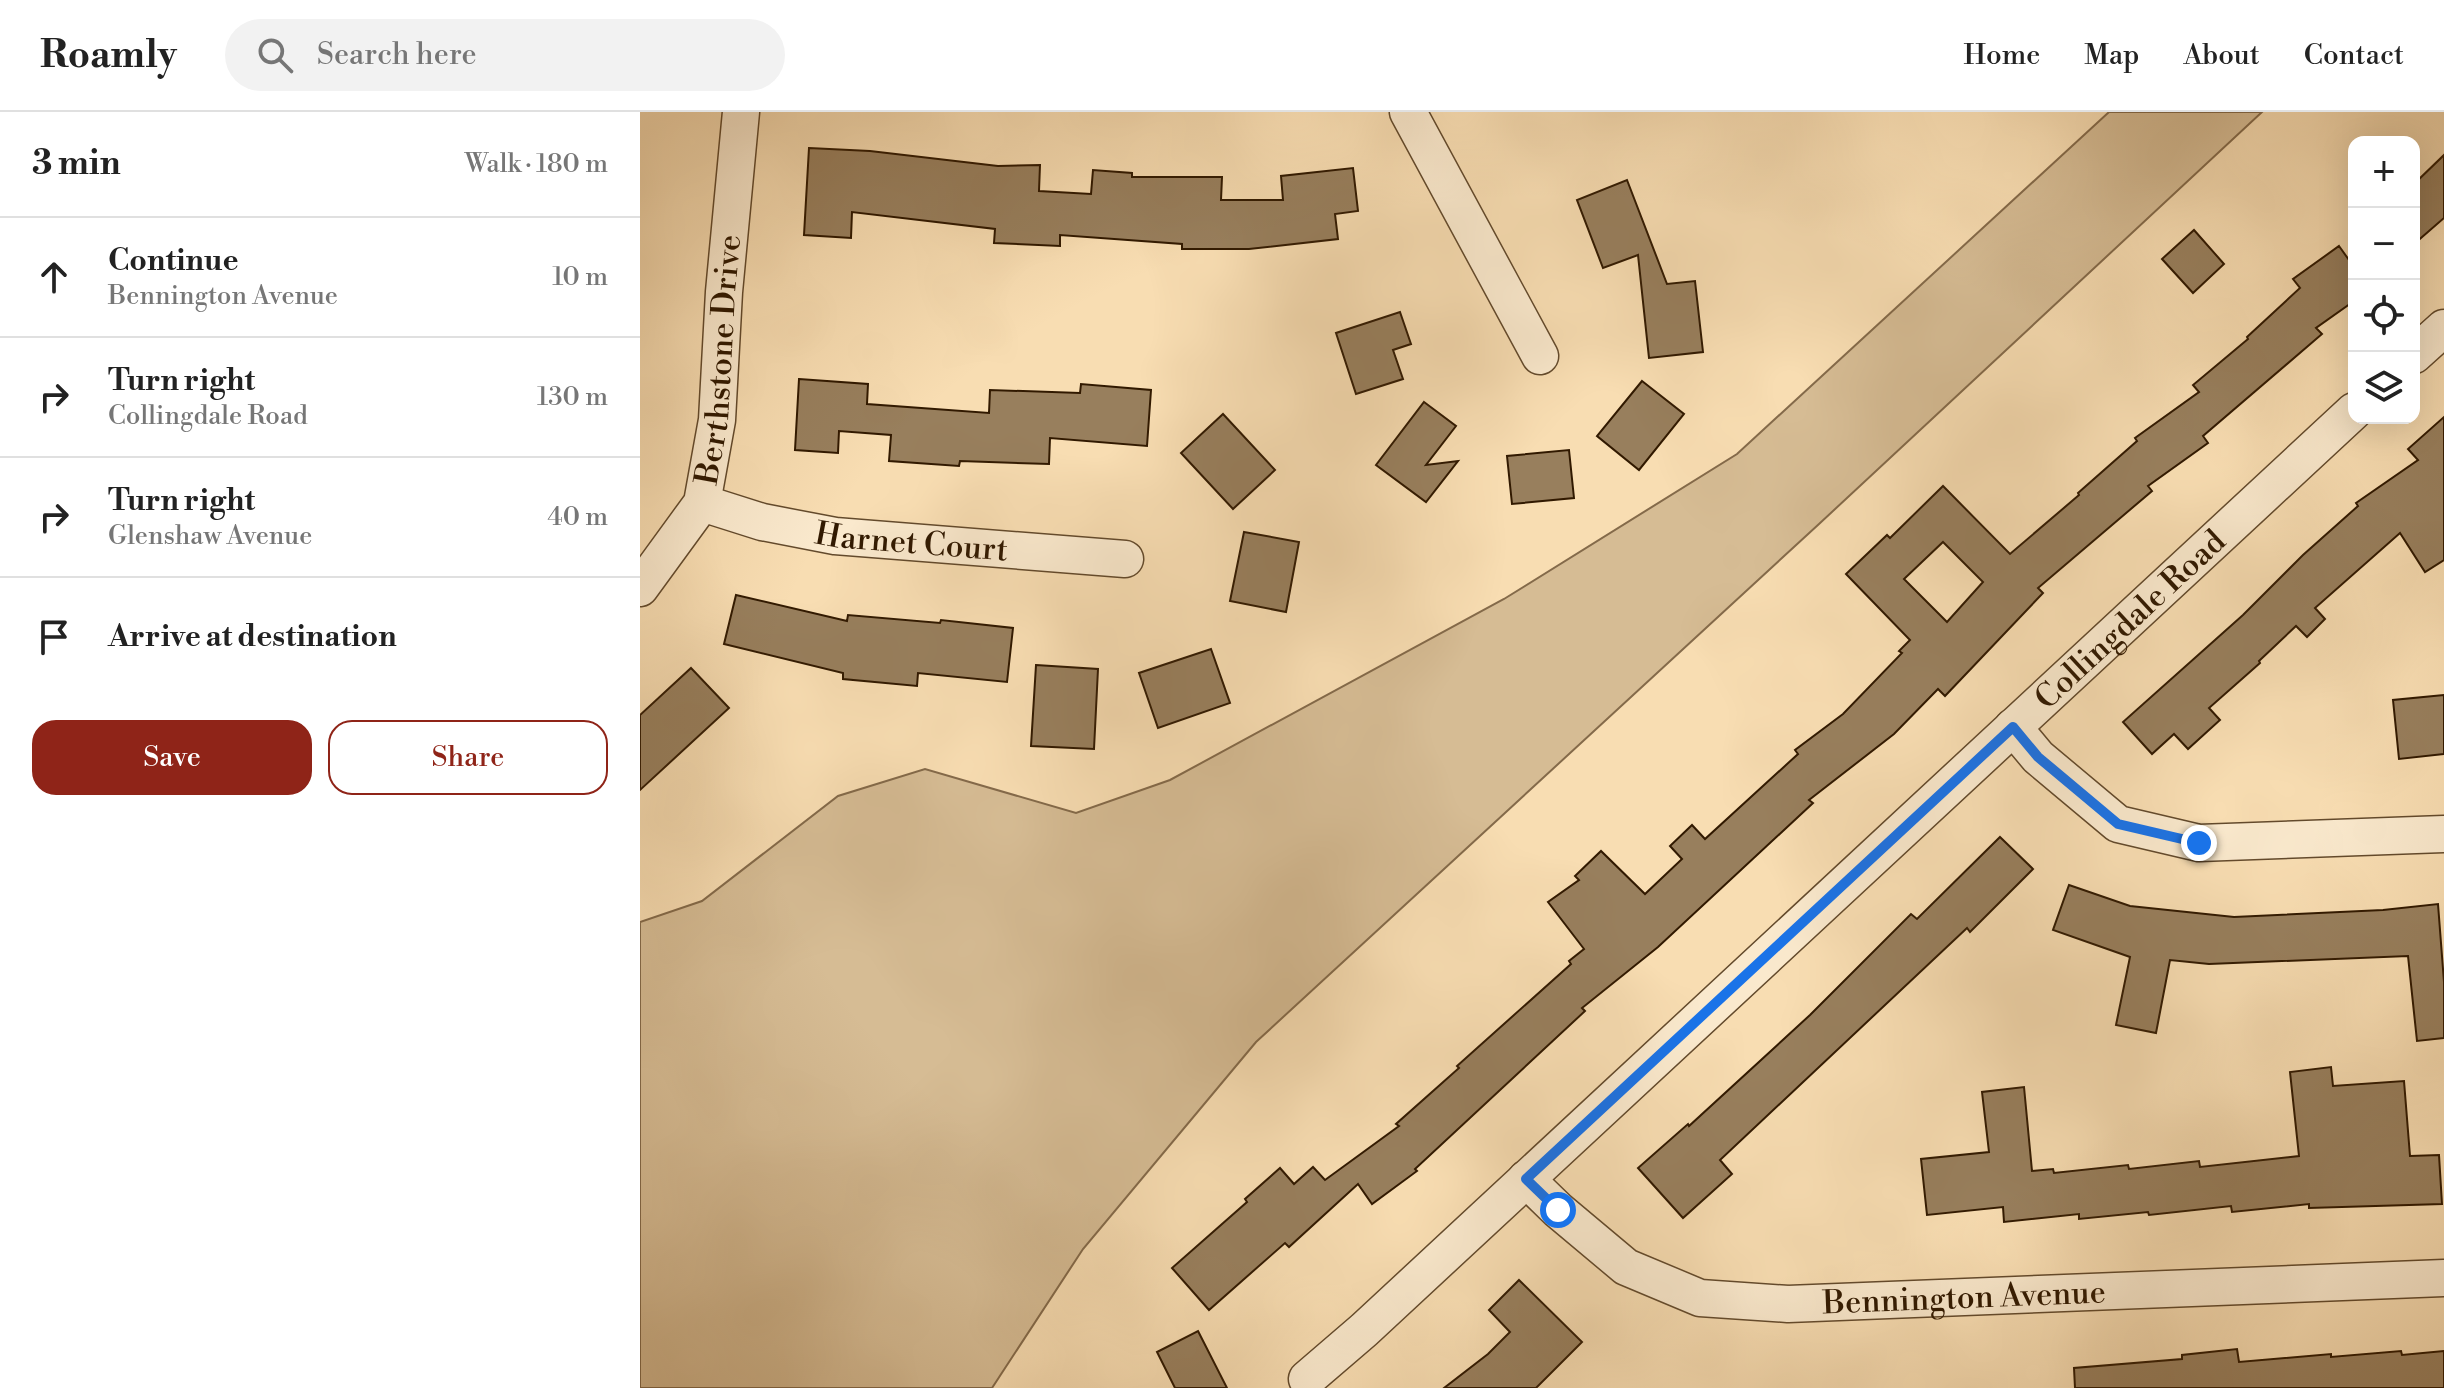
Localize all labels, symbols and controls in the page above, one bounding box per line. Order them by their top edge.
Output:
search box [225,19,785,91]
text: Roamly [40,32,177,79]
icon: search [253,33,297,77]
text: Search here [317,36,477,74]
text: Home [1964,38,2040,73]
text: Map [2084,38,2139,73]
text: About [2183,38,2260,73]
text: Contact [2304,38,2404,73]
map controls [2348,136,2420,424]
button: + [2348,136,2420,208]
text: 3 min [32,143,121,185]
text: Walk · 180 m [465,148,608,180]
button: − [2348,208,2420,280]
street label: Berthstone Drive [687,233,750,489]
text: Continue [108,242,239,280]
icon: ahead [32,255,76,299]
text: 10 m [552,261,608,293]
text: Bennington Avenue [108,280,338,312]
button: locate [2348,280,2420,352]
button: layers [2348,352,2420,424]
text: Turn right [108,362,255,400]
icon: right [32,375,76,419]
text: 130 m [537,381,608,413]
text: Collingdale Road [108,400,308,432]
text: Turn right [108,482,255,520]
icon: right [32,495,76,539]
text: 40 m [547,501,608,533]
street label: Harnet Court [811,514,1010,571]
text: Glenshaw Avenue [108,520,312,552]
street label: Collingdale Road [2027,522,2234,718]
icon: arrive [32,615,76,659]
text: Arrive at destination [108,618,397,656]
button: Save [32,720,312,795]
button: Share [328,720,608,795]
route end [2181,825,2217,861]
route start [1540,1192,1576,1228]
street label: Bennington Avenue [1821,1272,2106,1324]

